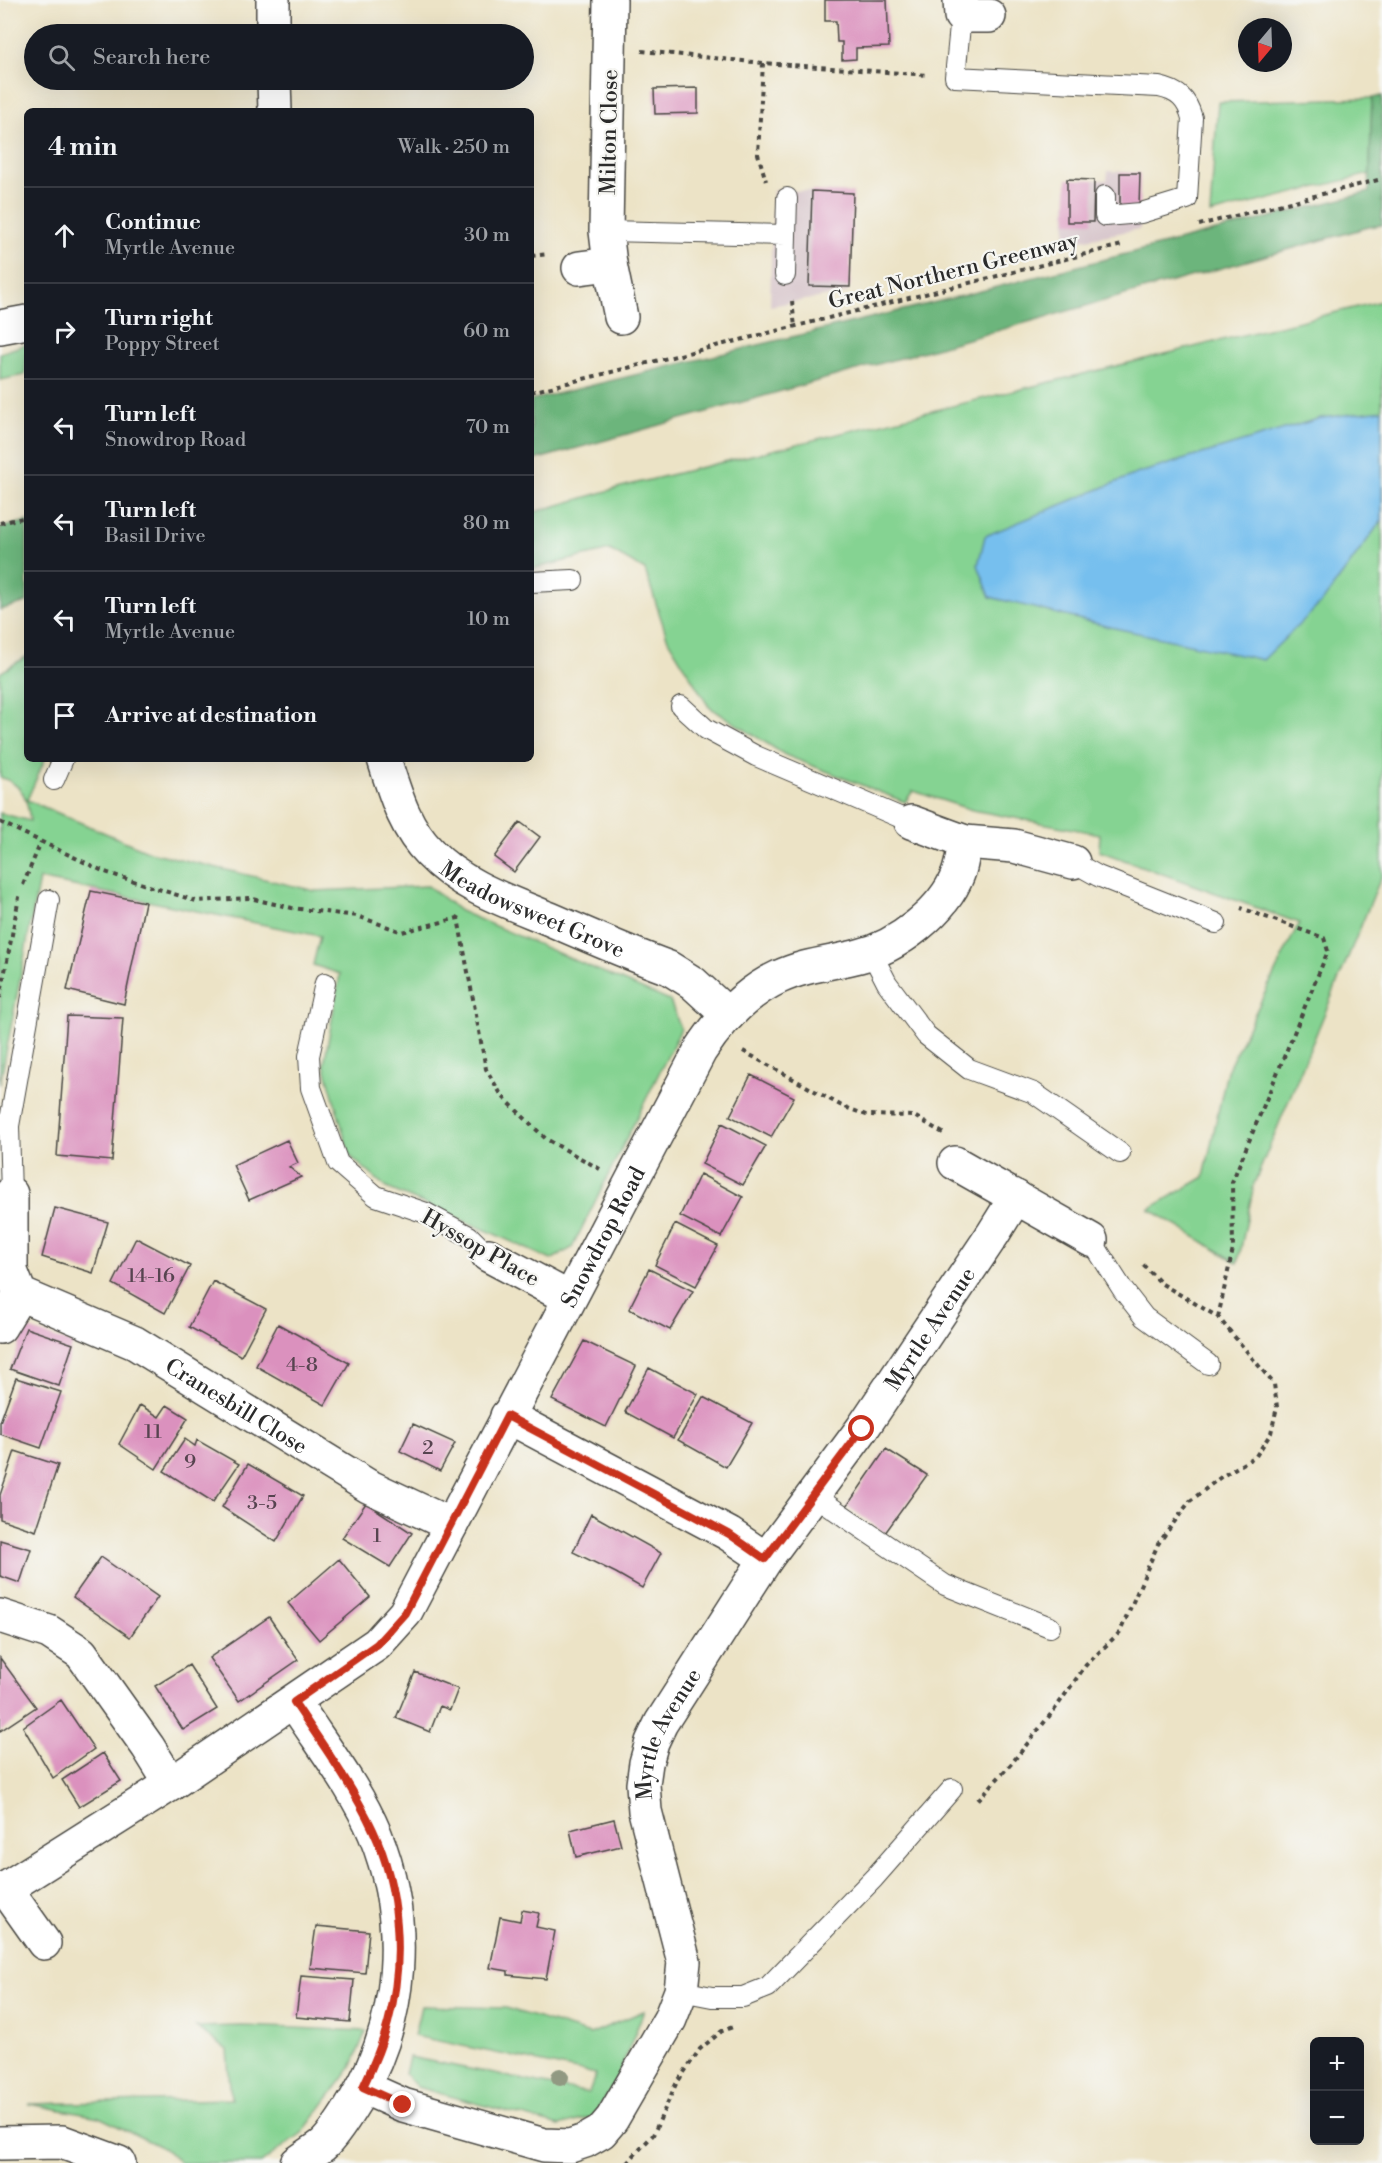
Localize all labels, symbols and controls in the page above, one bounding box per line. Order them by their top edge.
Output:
north arrow [1238,18,1292,72]
search box [24,24,534,90]
icon: search [45,41,78,74]
text: Search here [93,44,210,71]
street label: Milton Close [595,69,624,195]
text: 4 min [48,131,118,163]
text: Walk · 250 m [398,135,510,160]
text: Continue [105,209,201,236]
icon: ahead [48,219,81,252]
text: 30 m [464,223,510,248]
street label: Great Northern Greenway [826,227,1081,316]
text: Myrtle Avenue [105,236,235,261]
text: Turn right [105,305,213,332]
icon: right [48,315,81,348]
text: 60 m [463,319,510,344]
text: Poppy Street [105,332,220,357]
text: Turn left [105,401,196,428]
icon: left [48,411,81,444]
text: 70 m [466,415,510,440]
text: Snowdrop Road [105,428,246,453]
text: Turn left [105,497,196,524]
icon: left [48,507,81,540]
text: 80 m [463,511,510,536]
text: Basil Drive [105,524,206,549]
text: Turn left [105,593,196,620]
icon: left [48,603,81,636]
text: 10 m [467,607,510,632]
text: Myrtle Avenue [105,620,235,645]
icon: arrive [48,699,81,732]
text: Arrive at destination [105,702,317,729]
street label: Meadowsweet Grove [434,856,629,964]
street label: Snowdrop Road [556,1162,652,1313]
street label: Hyssop Place [416,1204,544,1293]
street label: Myrtle Avenue [880,1262,982,1396]
house number: 14-16 [127,1264,175,1289]
street label: Cranesbill Close [160,1353,312,1460]
house number: 4-8 [286,1353,318,1378]
route start [848,1415,874,1441]
house number: 11 [144,1420,162,1445]
house number: 2 [422,1436,434,1461]
house number: 9 [184,1450,196,1475]
house number: 3-5 [247,1491,277,1516]
house number: 1 [373,1524,382,1549]
street label: Myrtle Avenue [631,1664,708,1801]
map controls [1310,2037,1364,2145]
button: + [1310,2037,1364,2091]
route end [389,2091,415,2117]
button: − [1310,2091,1364,2145]

